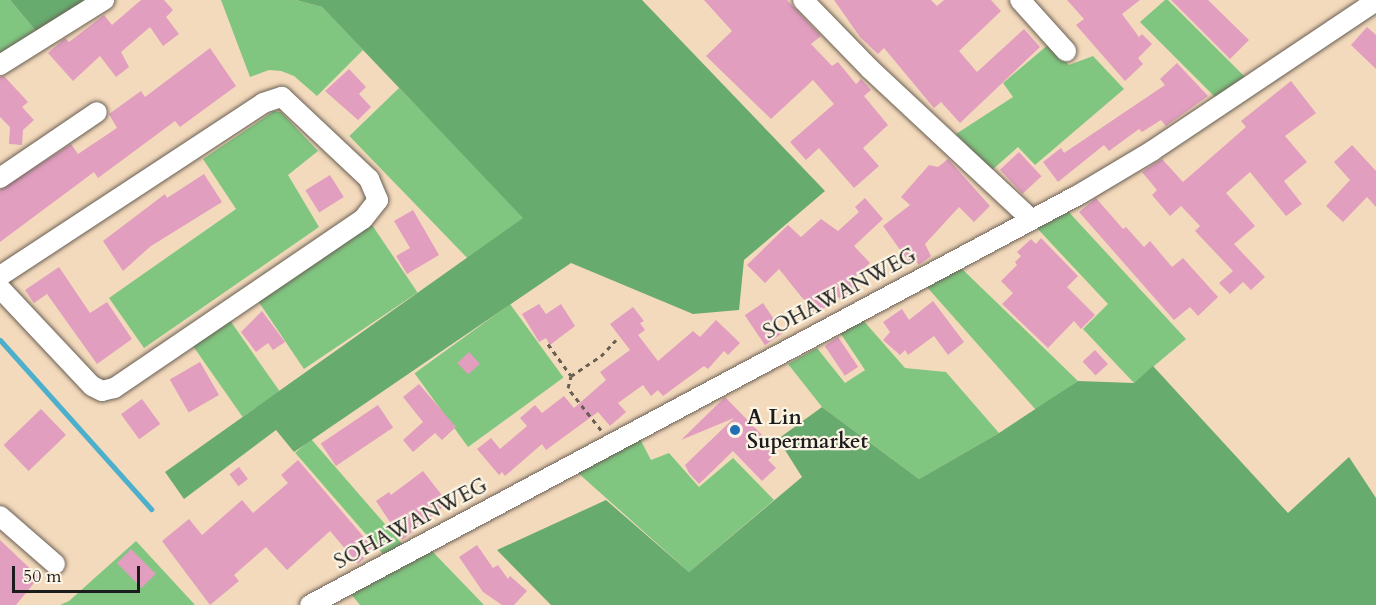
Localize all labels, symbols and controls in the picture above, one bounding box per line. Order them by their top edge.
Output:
street label: SOHAWANWEG [759,243,921,345]
place label: A Lin Supermarket [747,405,868,455]
marker: A Lin Supermarket [728,423,742,437]
street label: SOHAWANWEG [330,473,492,575]
scale bar [15,554,142,592]
text: 50 m [23,564,62,589]

